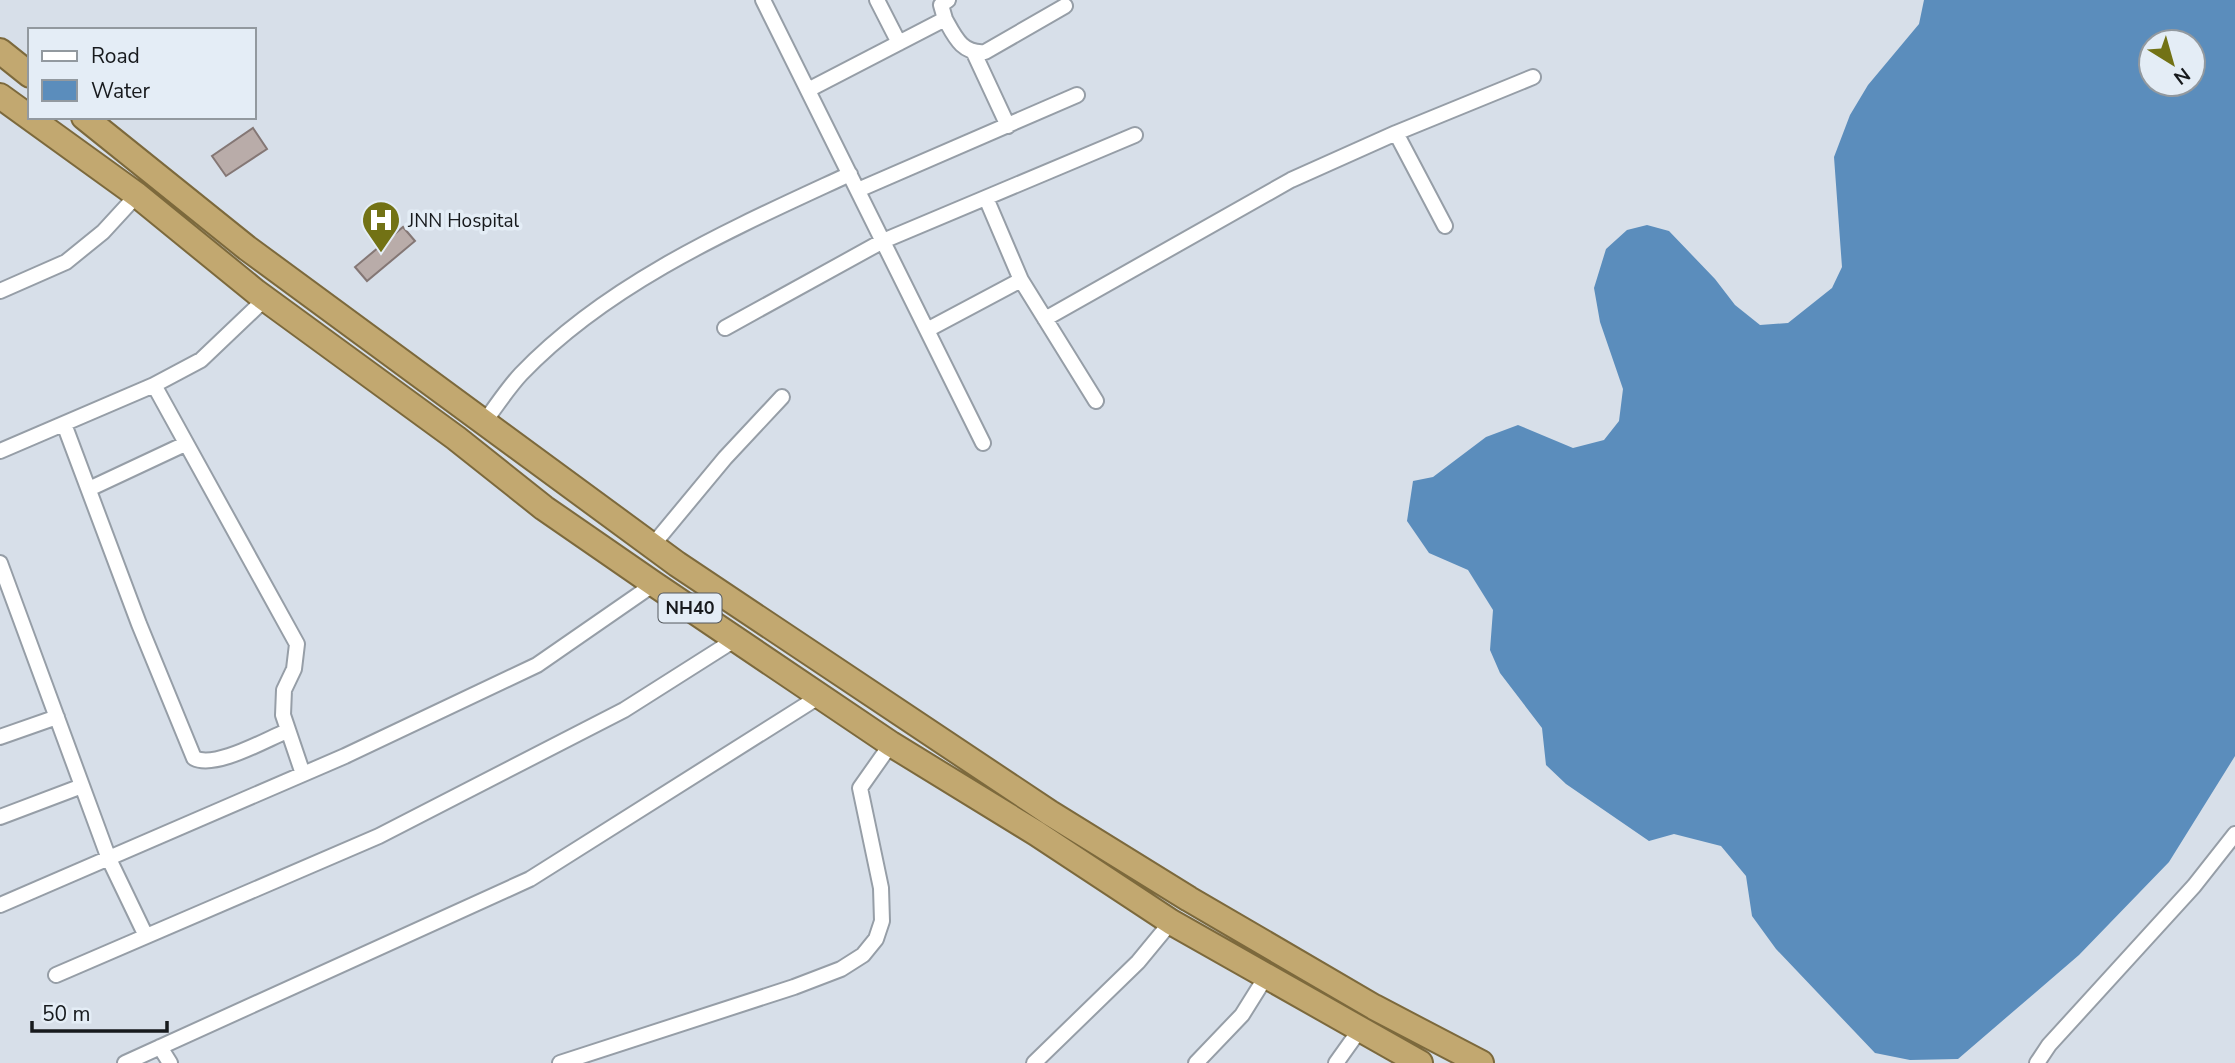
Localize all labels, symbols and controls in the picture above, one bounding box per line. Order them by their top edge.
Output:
legend [28,28,256,119]
north arrow [2137,28,2207,98]
text: Road [91,42,140,70]
text: N [2168,61,2195,90]
text: Water [91,77,150,105]
hospital icon: JNN Hospital [360,199,402,254]
place label: JNN Hospital [407,208,520,234]
road number: NH40 [658,594,722,622]
scale bar [32,990,166,1034]
text: 50 m [42,1000,91,1028]

